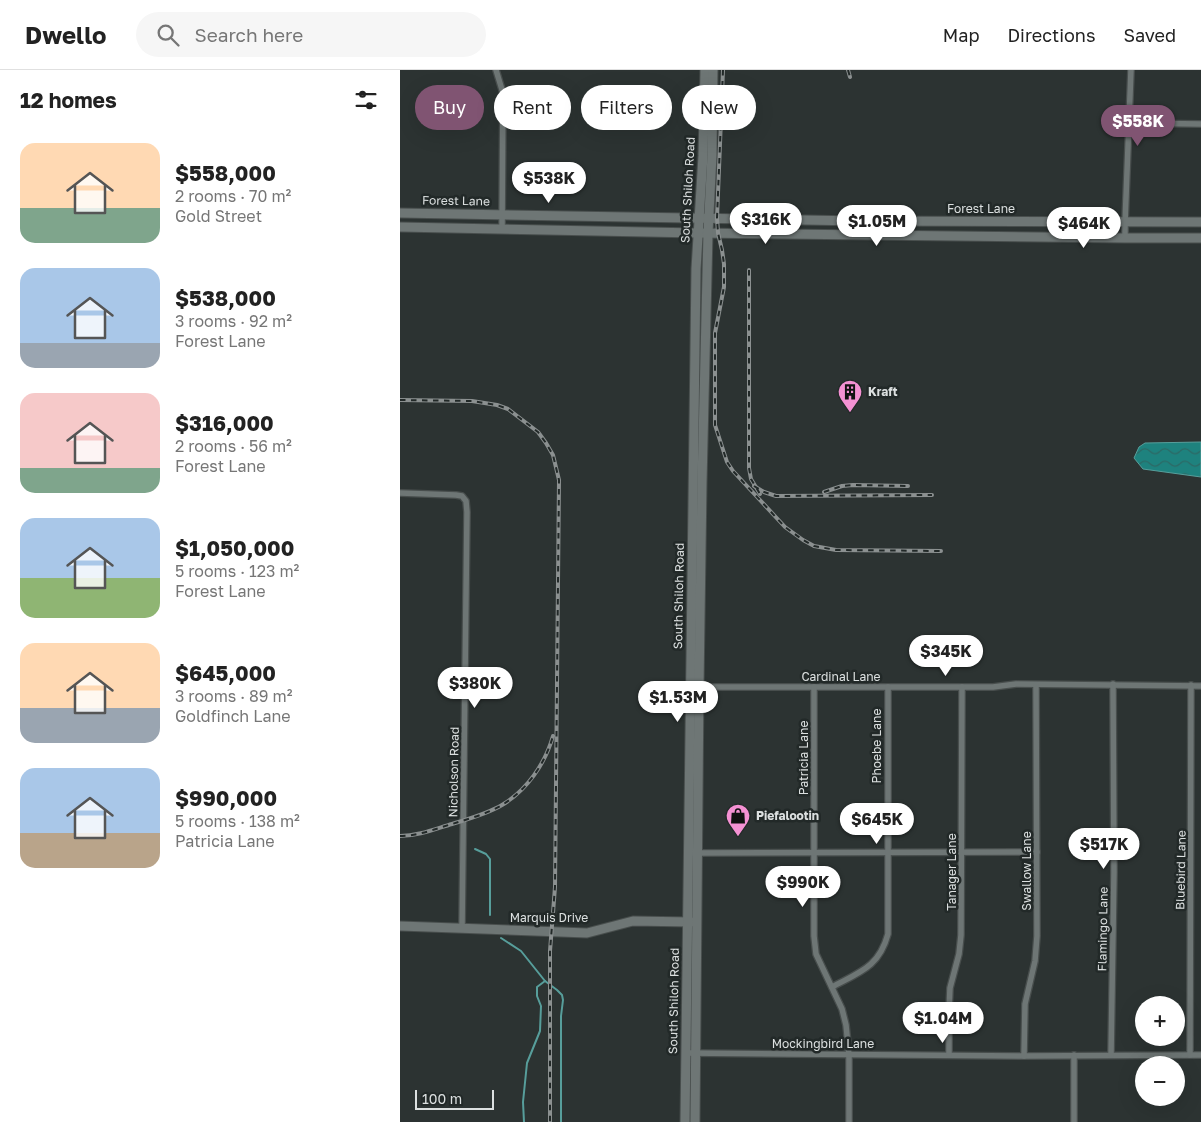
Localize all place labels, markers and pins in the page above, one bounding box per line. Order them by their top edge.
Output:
pin: $558K [1103,104,1173,147]
pin: $538K [514,162,584,204]
pin: $316K [731,202,801,245]
pin: $1.05M [836,204,918,247]
pin: $464K [1049,206,1119,249]
building icon: Kraft [837,379,863,413]
place label: Kraft [868,384,898,399]
pin: $345K [911,634,981,677]
pin: $380K [440,666,510,709]
pin: $1.53M [637,680,719,723]
pin: $645K [842,802,912,845]
shop icon: Piefalootin [725,803,751,837]
place label: Piefalootin [756,808,819,823]
pin: $517K [1069,828,1139,870]
pin: $990K [768,866,838,908]
pin: $1.04M [902,1002,984,1044]

